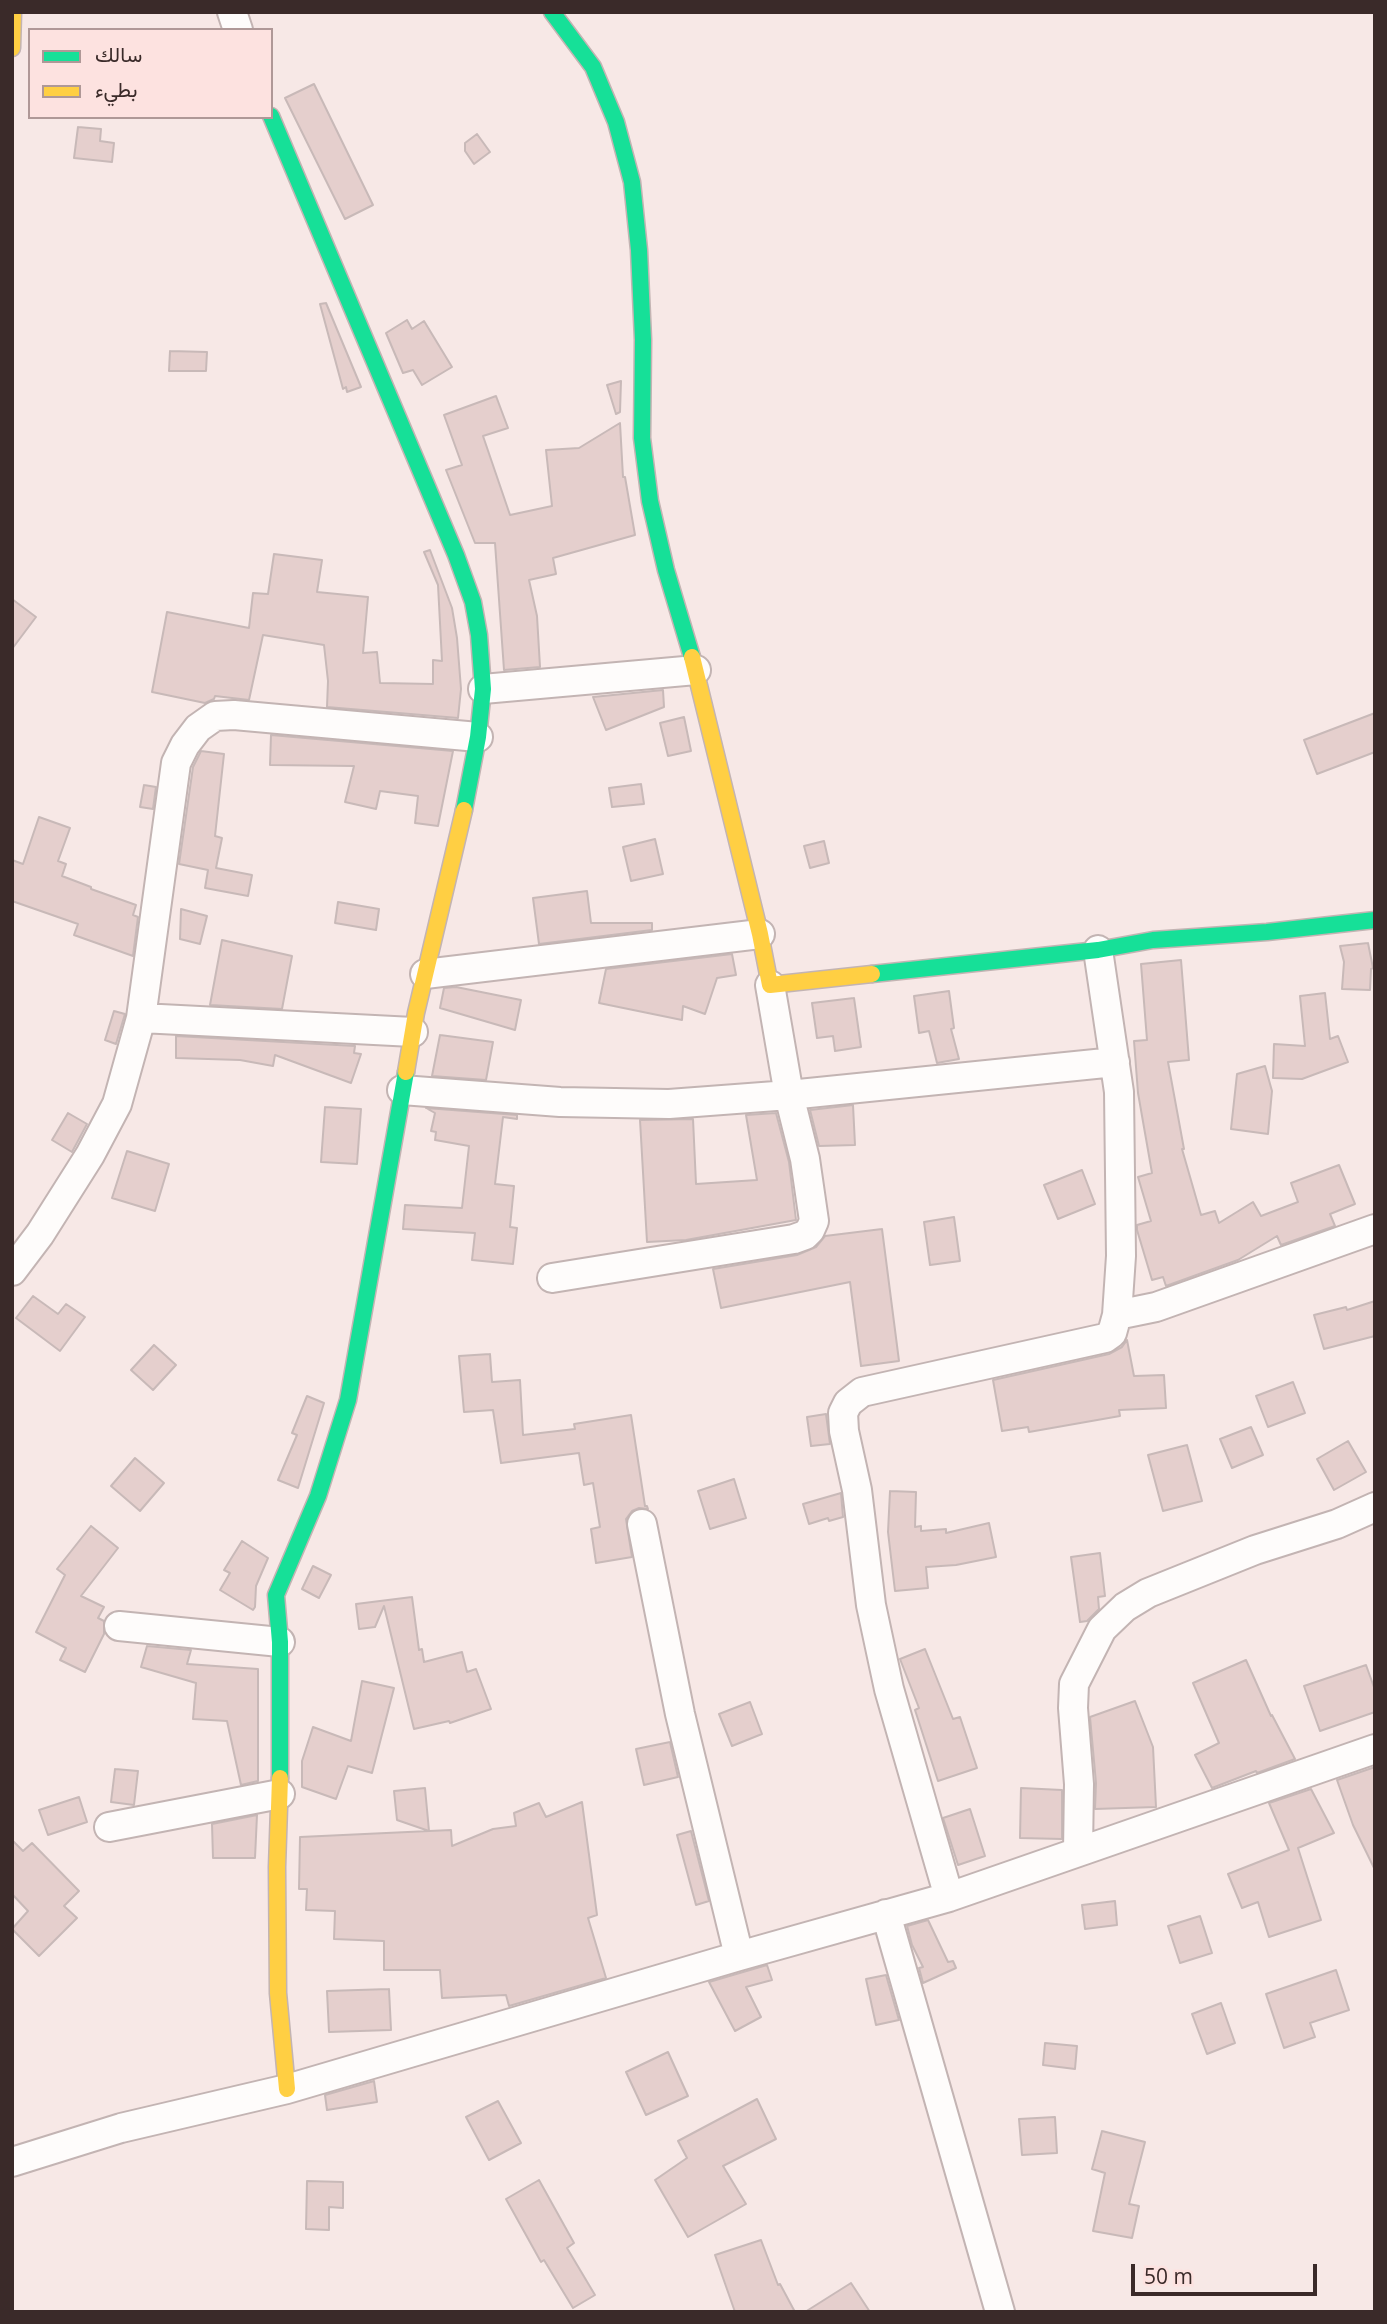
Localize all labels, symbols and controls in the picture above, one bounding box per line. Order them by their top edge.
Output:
legend [28,28,273,119]
text: سالك [95,40,142,68]
text: بطيء [95,75,138,103]
scale bar [1135,2250,1320,2294]
text: 50 m [1144,2262,1193,2290]

